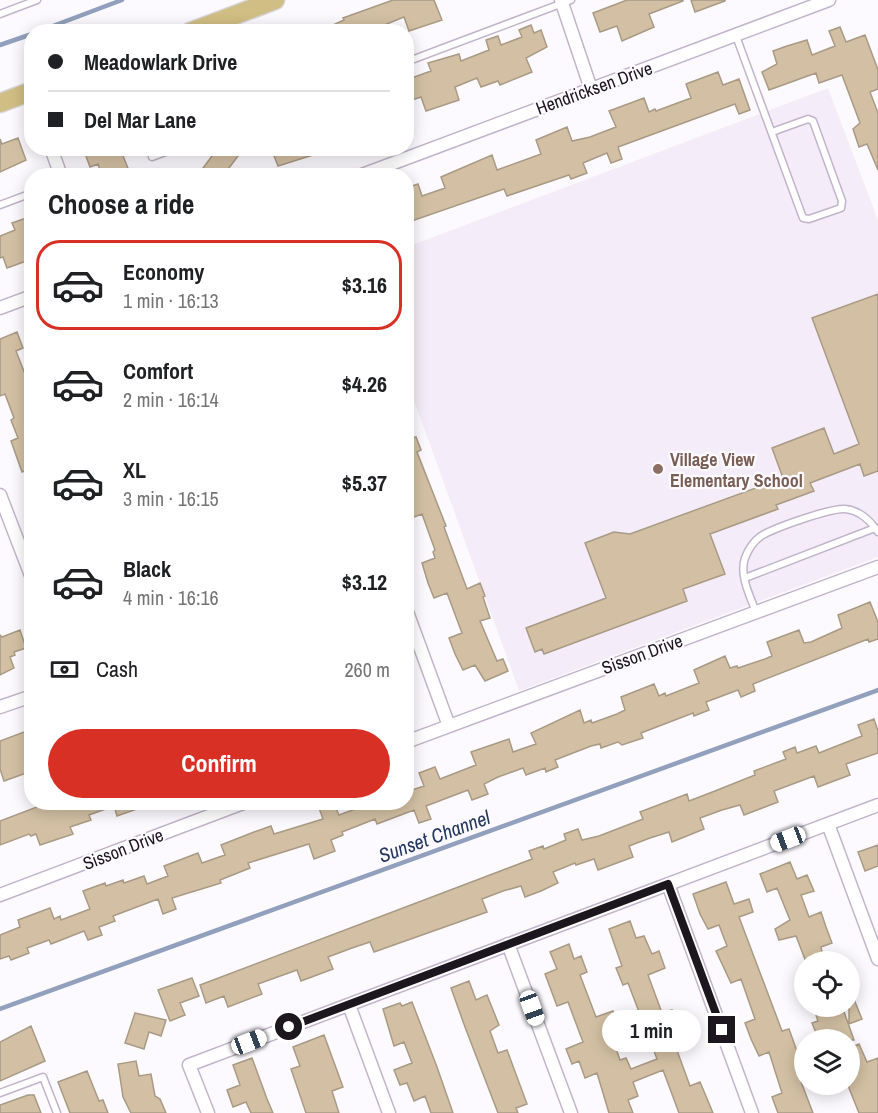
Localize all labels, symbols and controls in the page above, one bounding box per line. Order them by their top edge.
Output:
text: Meadowlark Drive [84,47,237,77]
street label: Hendricksen Drive [532,55,656,121]
text: Del Mar Lane [84,105,196,135]
text: Choose a ride [48,186,194,222]
text: Economy [123,257,204,287]
icon: car [51,258,105,312]
text: $3.16 [342,270,387,300]
text: 1 min · 16:13 [123,287,219,314]
text: Comfort [123,356,193,386]
icon: car [51,357,105,411]
text: $4.26 [342,369,387,399]
text: 2 min · 16:14 [123,386,219,413]
place label: Village View Elementary School [670,447,803,493]
text: XL [123,455,146,485]
icon: car [51,456,105,510]
marker: Village View Elementary School [651,462,665,476]
text: $5.37 [342,468,387,498]
text: 3 min · 16:15 [123,485,219,512]
text: Black [123,554,171,584]
icon: car [51,555,105,609]
text: $3.12 [342,567,387,597]
text: 4 min · 16:16 [123,584,219,611]
street label: Sisson Drive [598,628,686,680]
icon: cash [48,653,81,686]
text: Cash [96,654,138,684]
text: 260 m [344,656,390,683]
button: Confirm [48,729,390,798]
water label: Sunset Channel [375,803,494,869]
street label: Sisson Drive [79,822,167,876]
car [768,824,808,854]
map controls [794,951,860,1095]
button: locate [794,951,860,1017]
car [517,988,547,1028]
callout: 1 min [602,1009,701,1051]
route start [275,1013,302,1040]
route end [708,1016,735,1043]
text: 1 min [630,1017,673,1044]
car [229,1027,269,1057]
button: layers [794,1029,860,1095]

